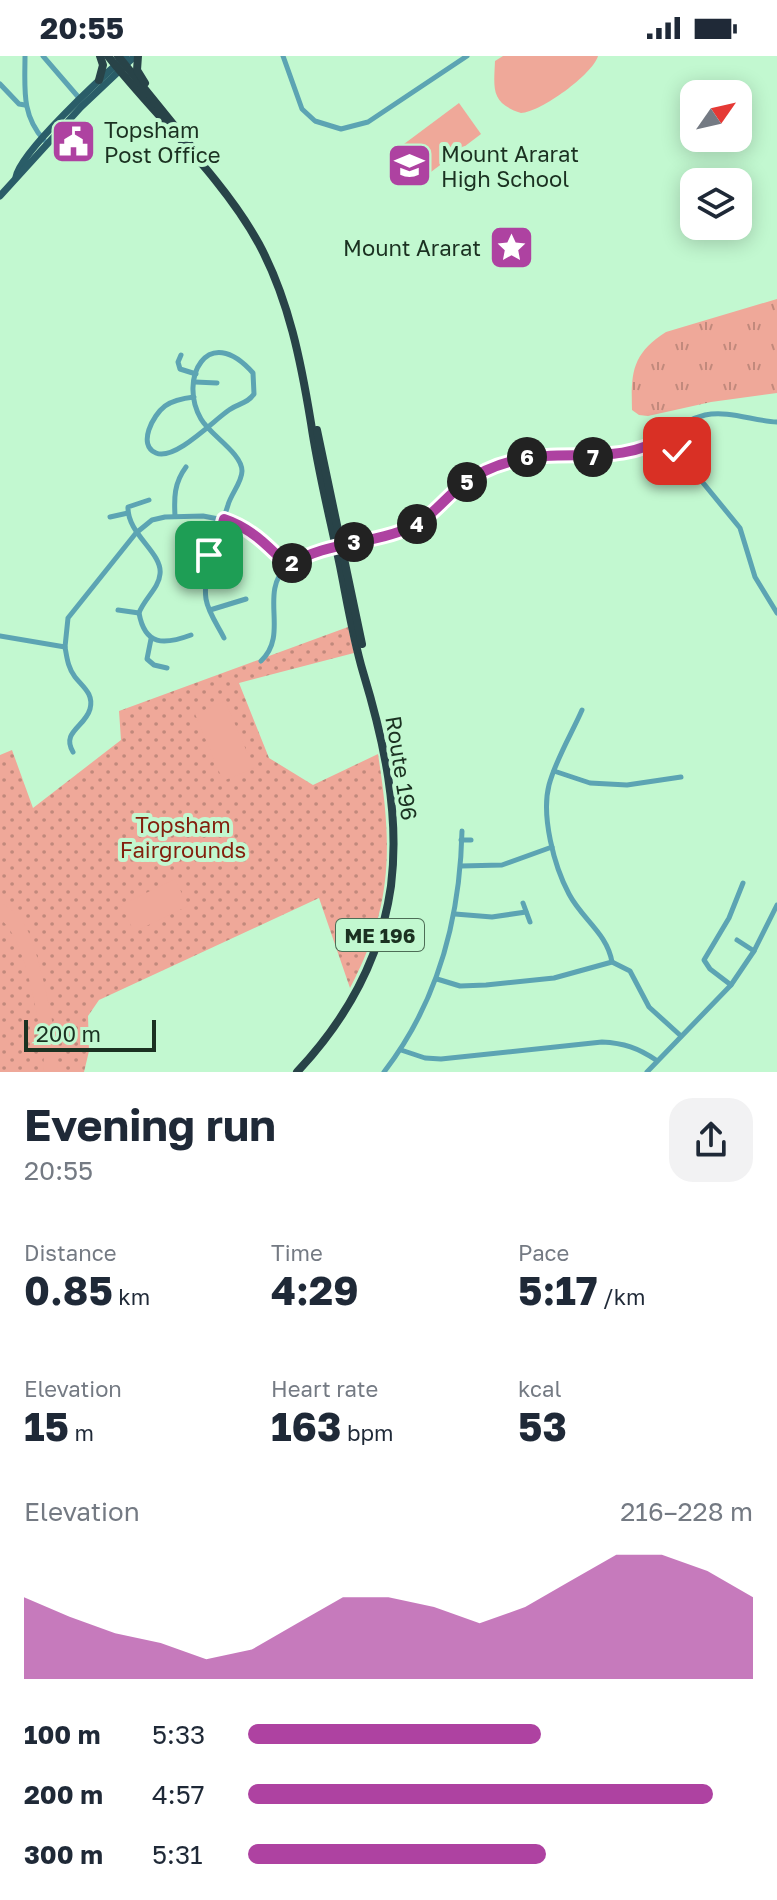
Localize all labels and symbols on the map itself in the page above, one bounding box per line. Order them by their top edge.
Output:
north arrow [680,80,752,152]
place label: Topsham Post Office [104,116,221,168]
public building icon: Topsham Post Office [49,118,97,166]
place label: Mount Ararat High School [441,140,579,192]
school or university icon: Mount Ararat High School [386,142,434,190]
place icon: Mount Ararat [488,223,536,271]
place label: Mount Ararat [343,234,481,261]
pin [643,417,711,485]
pin: 6 [507,437,547,477]
pin: 7 [573,437,613,477]
pin: 5 [447,462,487,502]
pin: 4 [397,504,437,544]
pin [175,521,243,589]
pin: 3 [334,522,374,562]
pin: 2 [272,543,312,583]
street label: Route 196 [380,714,424,822]
park label: Topsham Fairgrounds [120,811,246,863]
road number: ME 196 [336,919,424,951]
scale bar [24,1016,156,1052]

